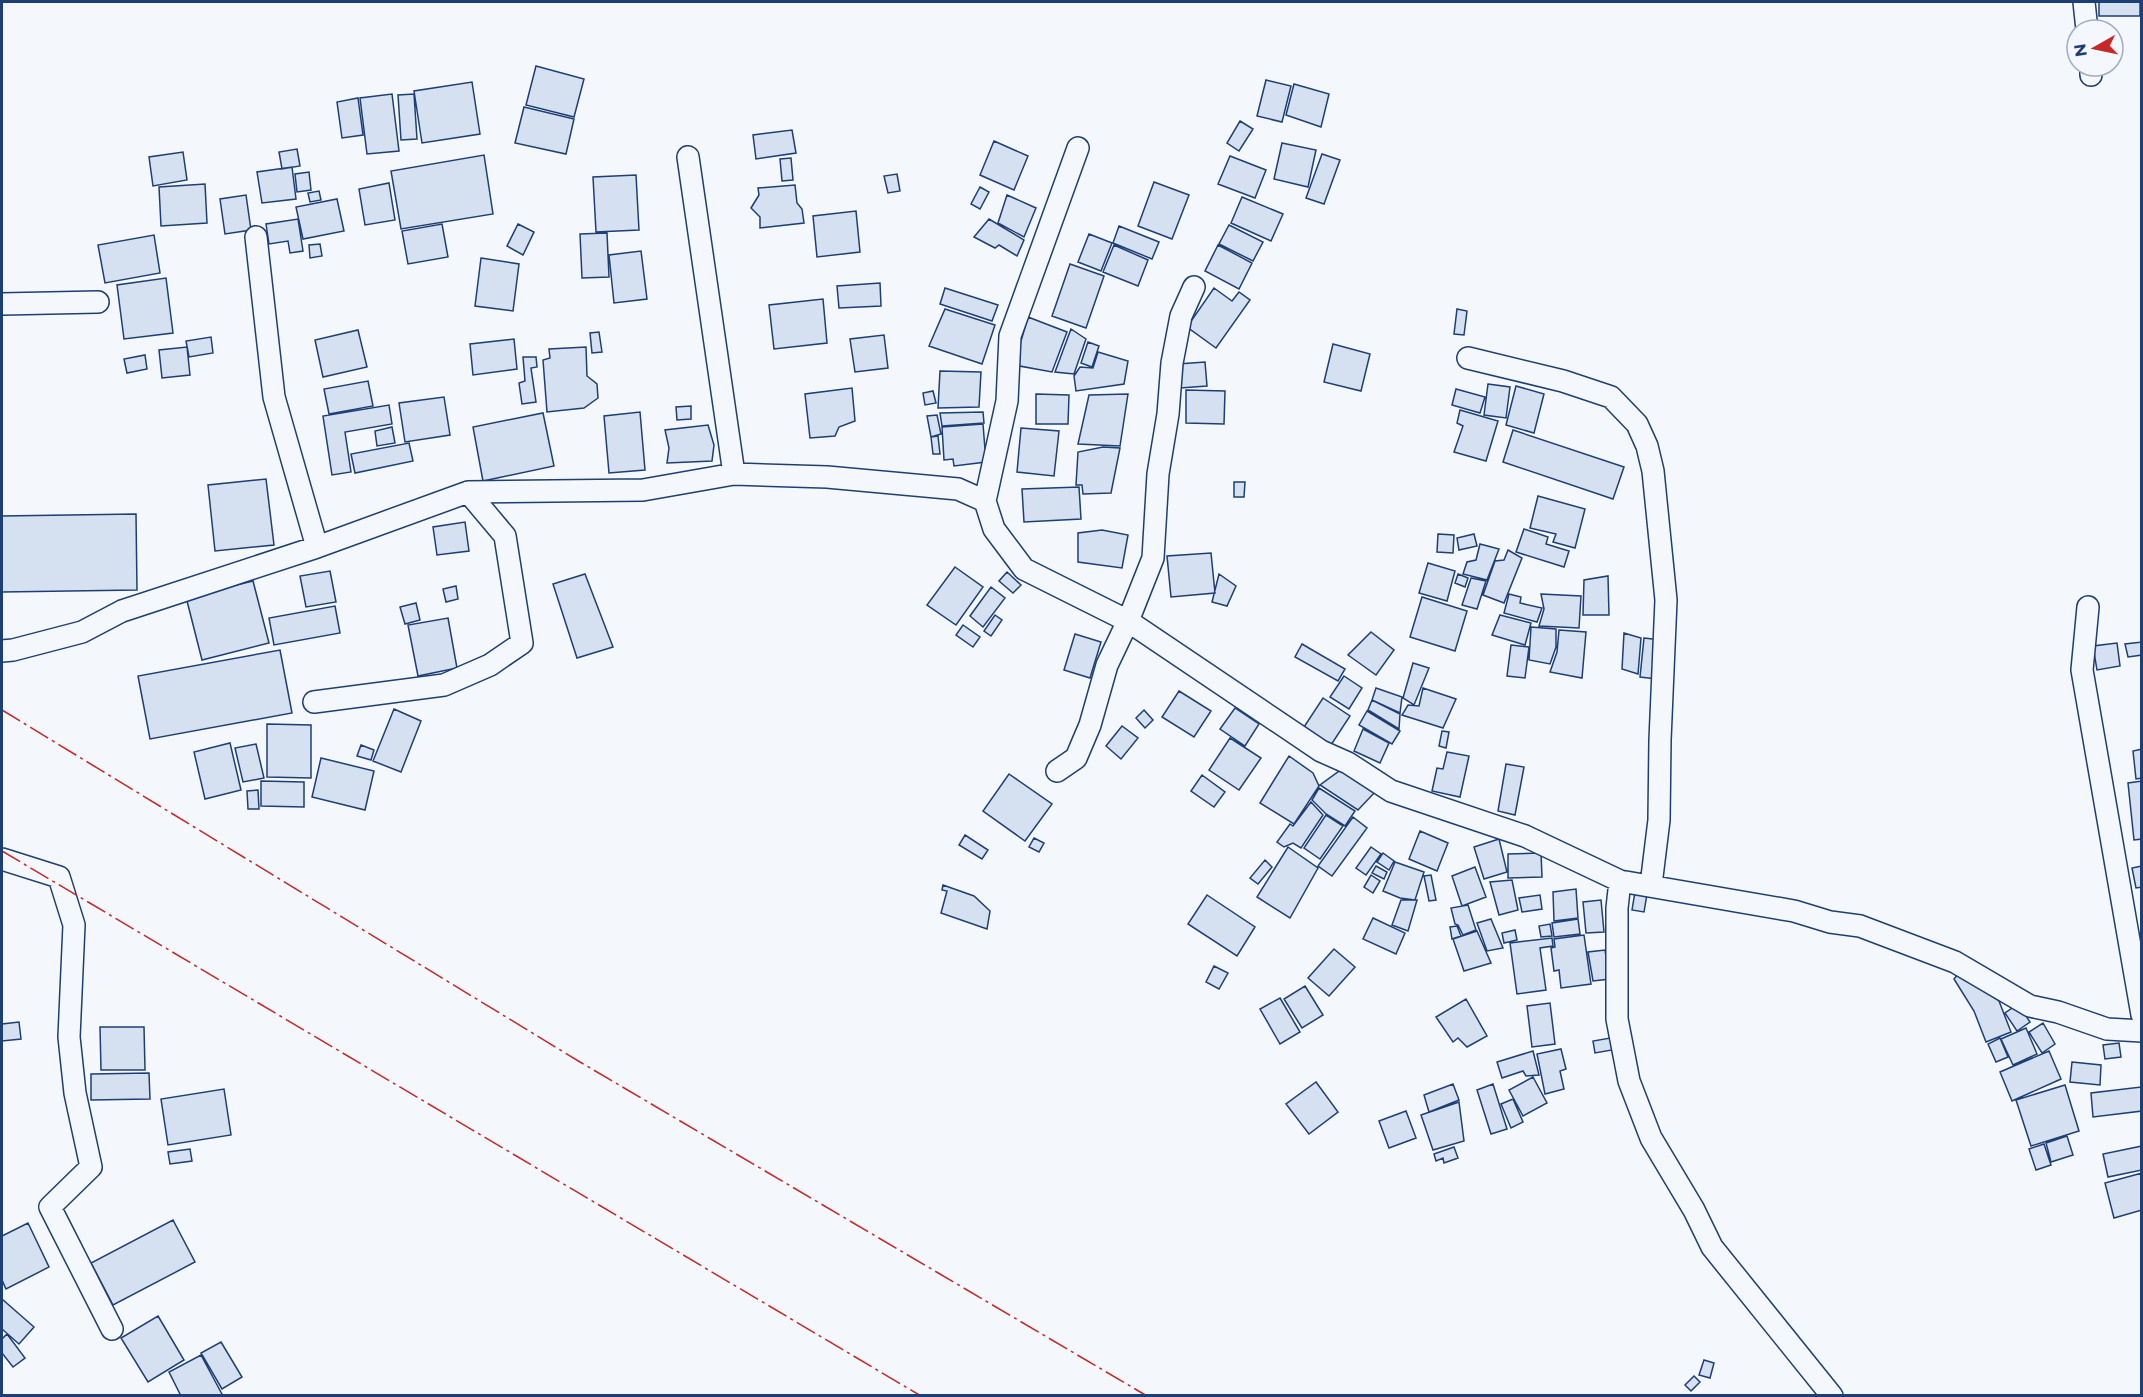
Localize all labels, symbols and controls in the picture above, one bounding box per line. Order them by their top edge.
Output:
north arrow [2065,18,2125,78]
text: N [2070,42,2091,58]

